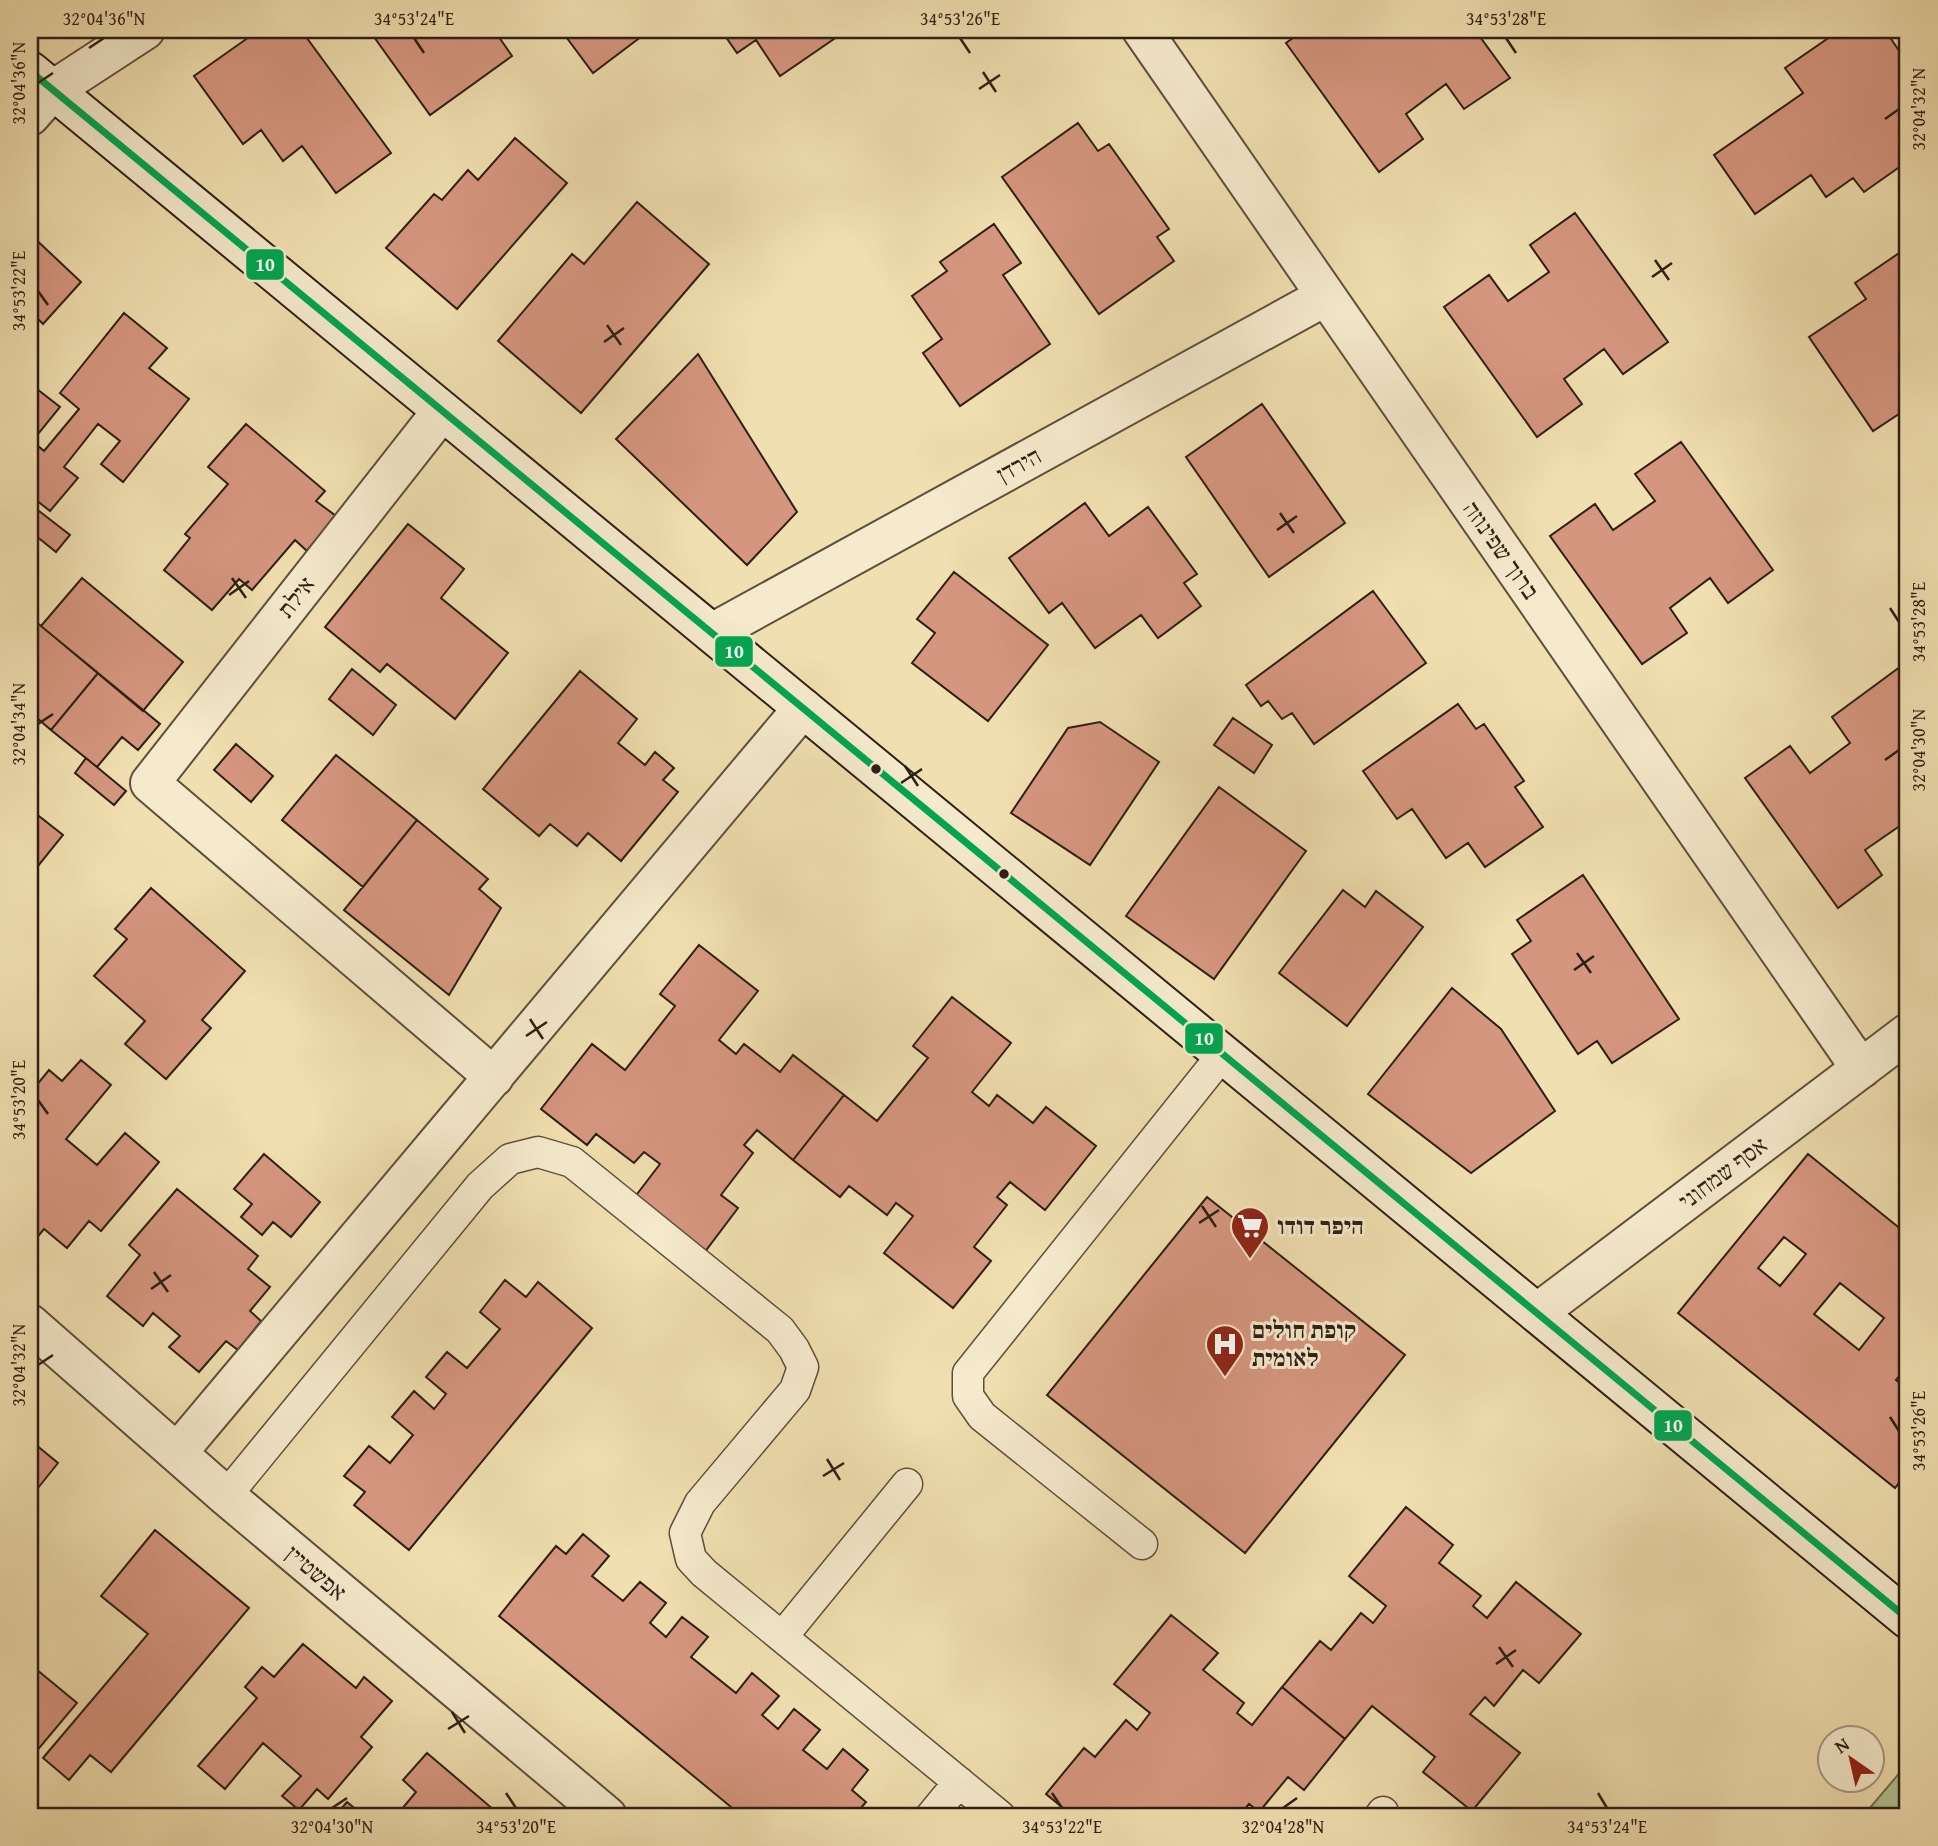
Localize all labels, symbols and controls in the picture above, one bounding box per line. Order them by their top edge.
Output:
text: 32°04'36"N [63,5,146,32]
text: 34°53'24"E [374,5,454,32]
text: 34°53'26"E [920,5,1000,32]
text: 34°53'28"E [1466,5,1546,32]
text: 32°04'36"N [5,41,32,124]
text: 32°04'32"N [1905,67,1932,150]
line badge: 10 [245,248,285,281]
text: 10 [255,250,275,278]
text: 34°53'22"E [5,251,32,331]
street label: הירדן [990,438,1048,491]
street label: ברוך שפינוזה [1455,493,1548,606]
street label: אילת [268,568,323,625]
text: 34°53'28"E [1905,582,1932,662]
line badge: 10 [714,635,754,668]
text: 10 [724,637,744,665]
text: 32°04'34"N [5,682,32,765]
text: 32°04'30"N [1905,708,1932,791]
unlabelled marker [869,762,883,776]
unlabelled marker [997,867,1011,881]
line badge: 10 [1184,1022,1224,1055]
text: 10 [1194,1024,1214,1052]
text: 34°53'20"E [5,1060,32,1140]
street label: אסף שמחוני [1671,1128,1775,1218]
supermarket icon: היפר דודו [1229,1205,1271,1260]
place label: היפר דודו [1277,1208,1364,1243]
place label: קופת חולים לאומית [1252,1312,1356,1375]
text: 32°04'32"N [5,1323,32,1406]
hospital icon: קופת חולים לאומית [1204,1323,1246,1378]
text: 34°53'26"E [1905,1391,1932,1471]
line badge: 10 [1653,1409,1693,1442]
text: 10 [1663,1411,1683,1439]
street label: אפשטיין [278,1536,355,1609]
north arrow [1815,1724,1885,1794]
text: N [1828,1730,1855,1760]
text: 32°04'30"N [291,1813,374,1840]
text: 34°53'20"E [476,1813,556,1840]
text: 34°53'22"E [1022,1813,1102,1840]
text: 32°04'28"N [1242,1813,1325,1840]
text: 34°53'24"E [1567,1813,1647,1840]

